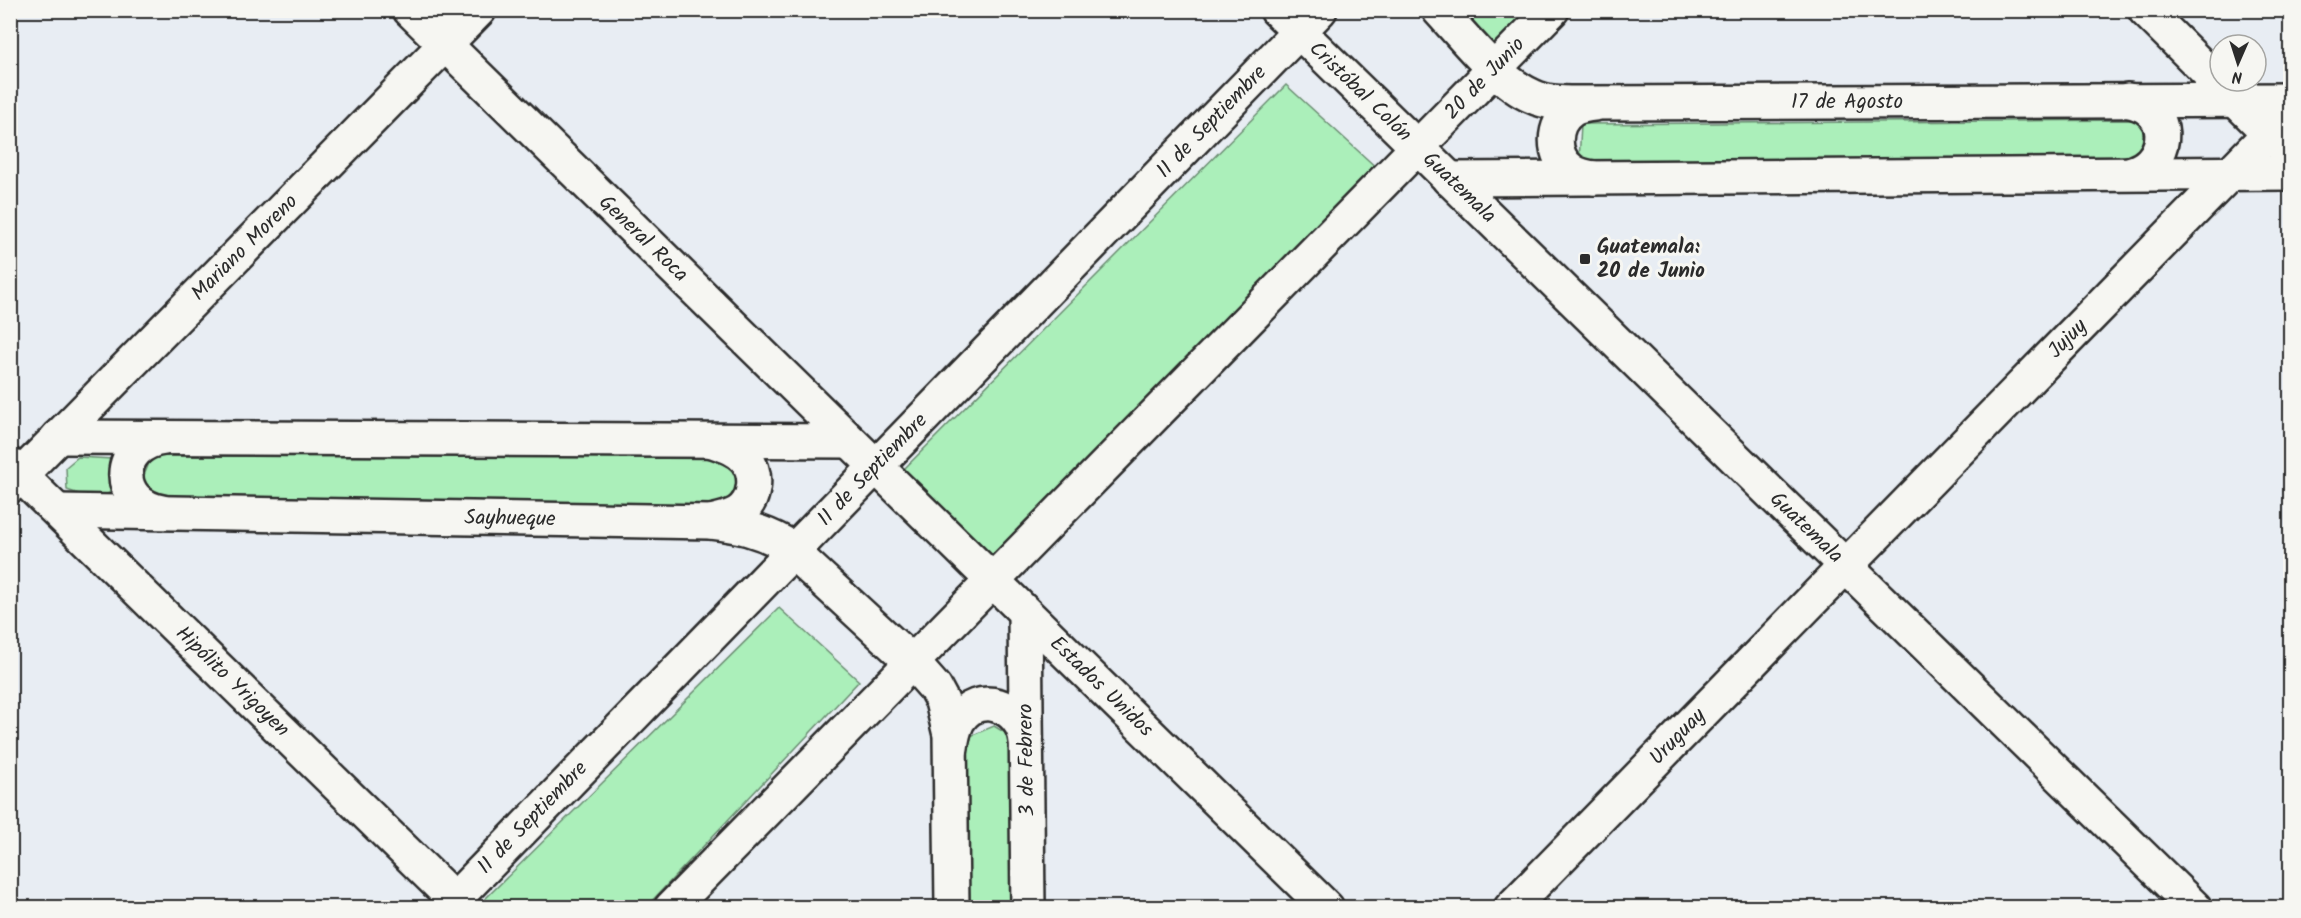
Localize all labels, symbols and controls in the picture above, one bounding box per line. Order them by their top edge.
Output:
street label: 20 de Junio [1437,30,1533,128]
north arrow [2208,33,2268,93]
street label: Cristóbal Colón [1301,34,1419,150]
street label: 11 de Septiembre [1149,57,1275,186]
text: N [2232,64,2243,89]
street label: 17 de Agosto [1791,86,1903,119]
street label: Guatemala [1414,144,1504,232]
street label: Mariano Moreno [184,187,306,309]
street label: General Roca [590,187,696,291]
place label: Guatemala: 20 de Junio [1597,231,1705,288]
marker: Guatemala: 20 de Junio [1578,252,1592,266]
street label: Jujuy [2040,311,2096,367]
street label: 11 de Septiembre [810,405,936,534]
street label: Guatemala [1761,484,1851,572]
street label: Sayhueque [464,502,556,536]
street label: Hipólito Yrigoyen [167,618,297,746]
street label: Estados Unidos [1041,628,1161,746]
street label: Uruguay [1642,700,1714,773]
street label: 3 de Febrero [1010,703,1044,817]
street label: 11 de Septiembre [470,753,596,882]

